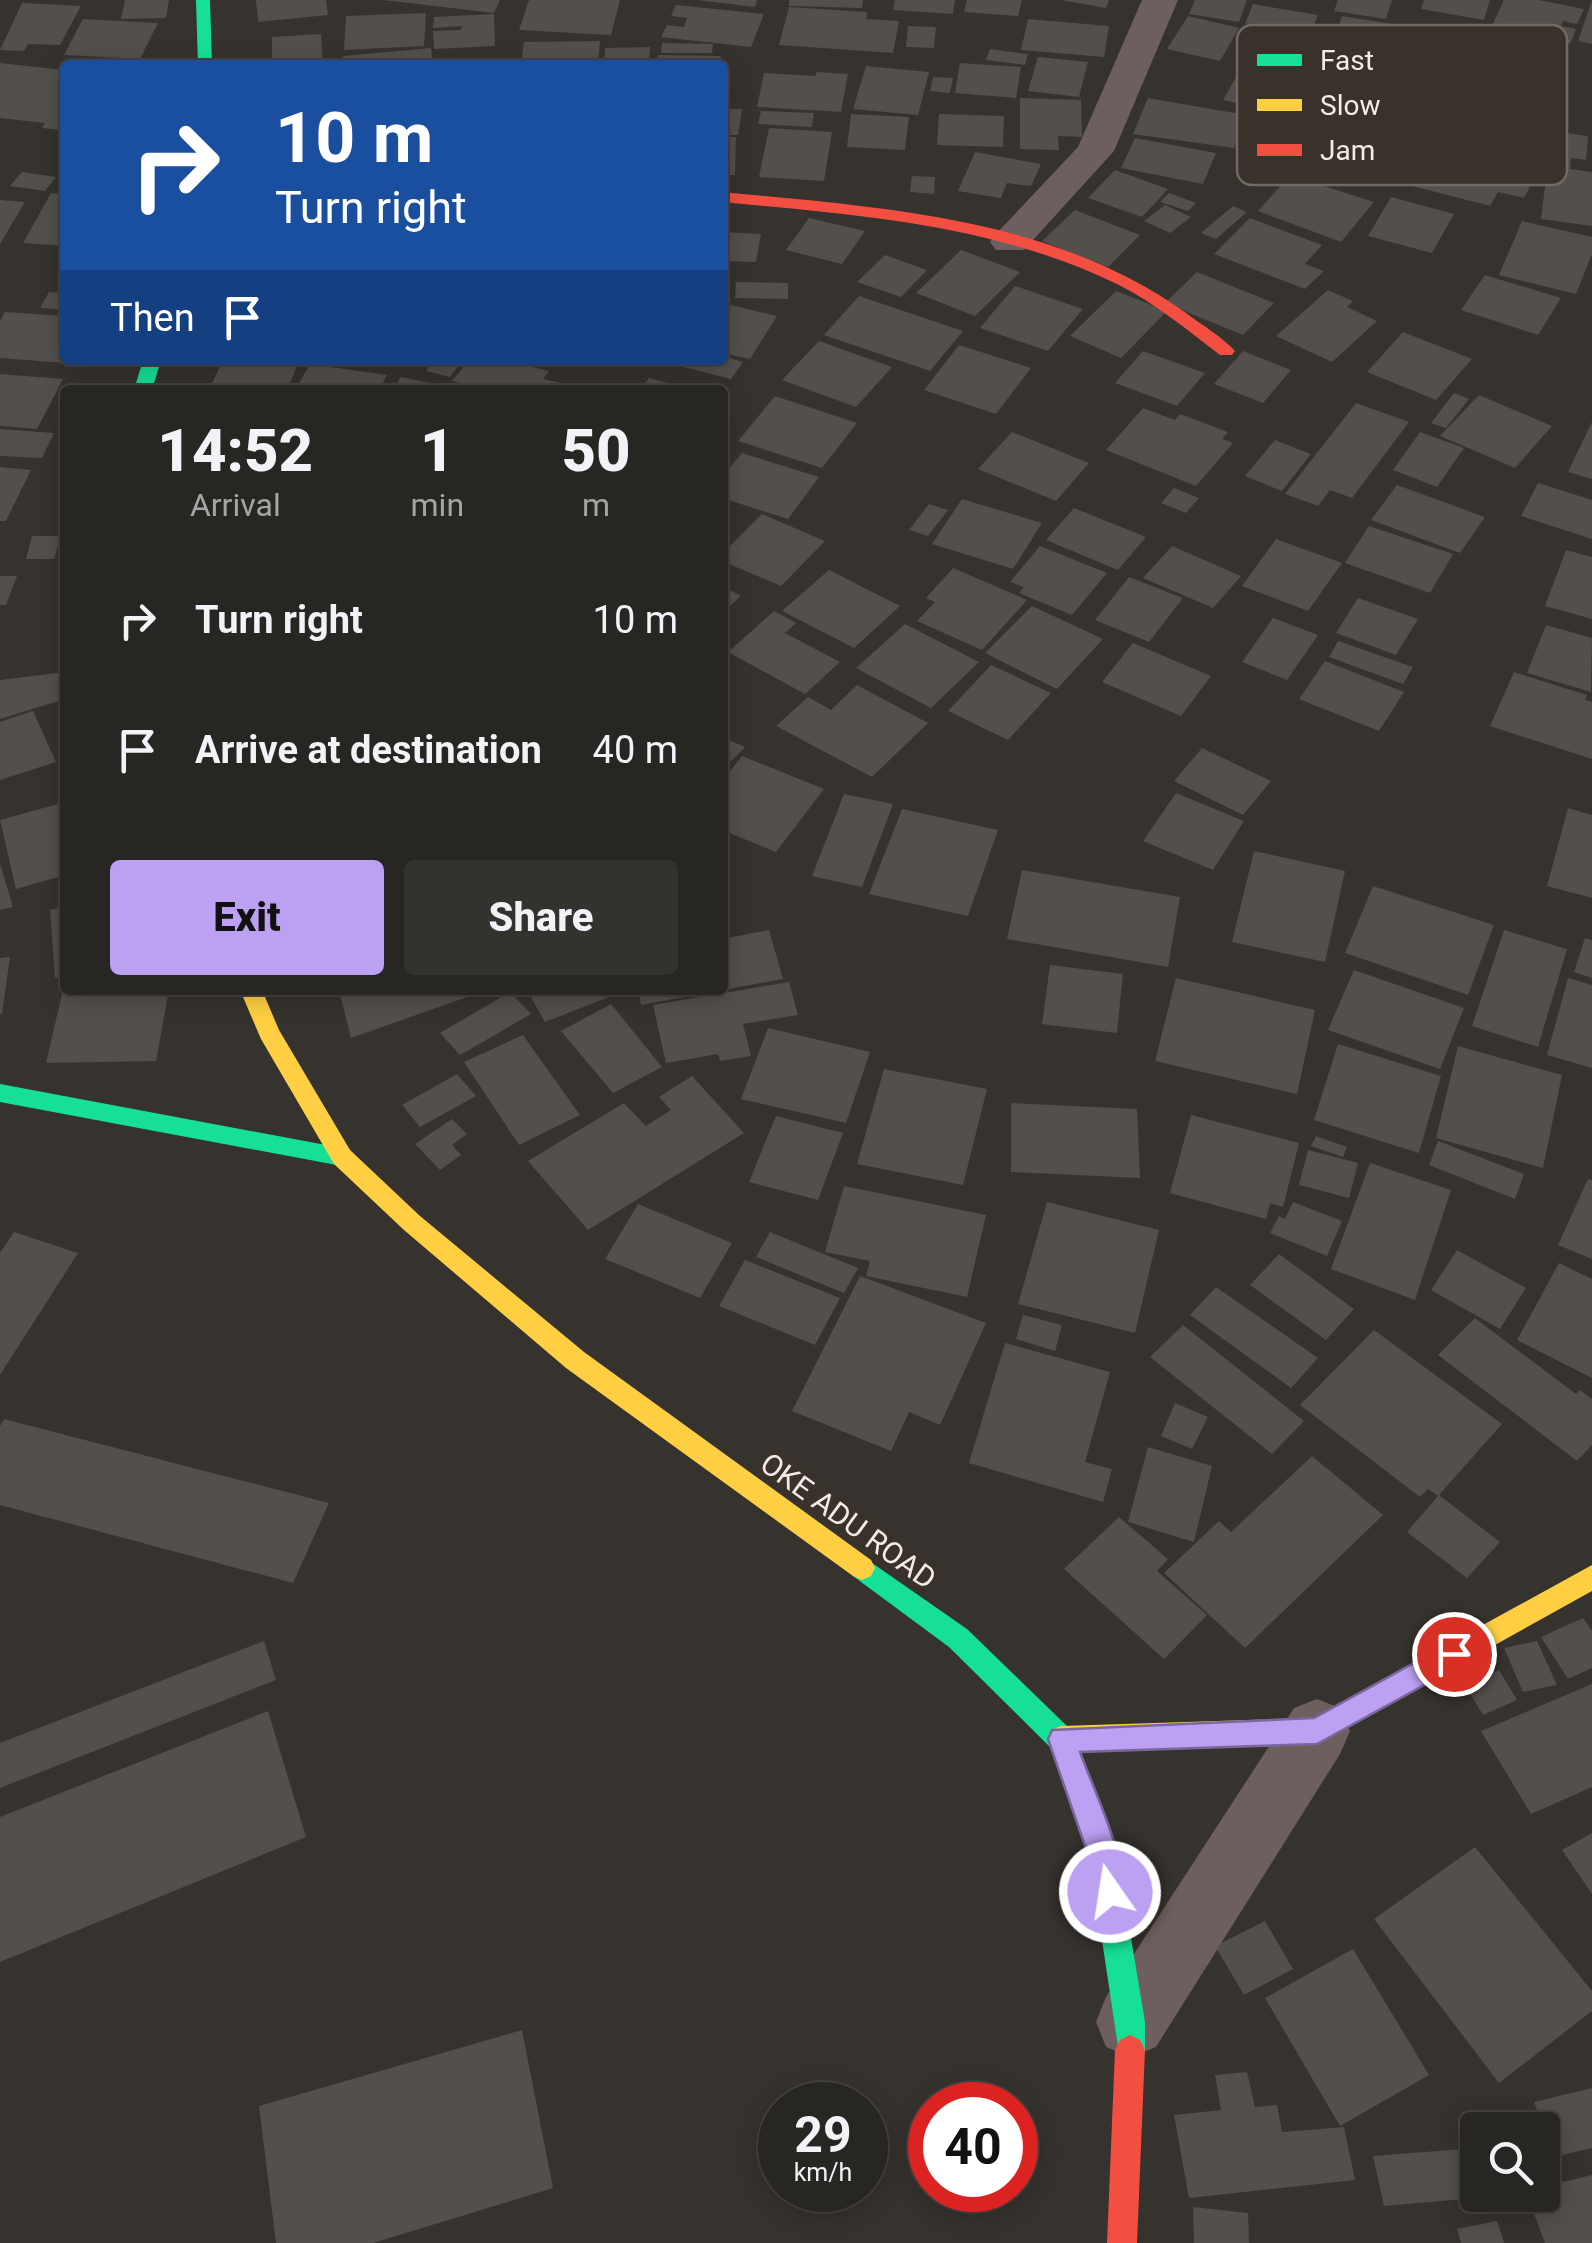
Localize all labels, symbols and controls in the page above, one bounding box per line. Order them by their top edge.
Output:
legend [1237,25,1567,185]
text: Fast [1320,44,1374,77]
text: Slow [1320,89,1380,122]
text: 10 m [275,97,433,179]
icon: right [110,100,240,230]
text: Jam [1320,134,1375,167]
text: Turn right [275,181,467,234]
icon: arrive [215,290,270,345]
text: Then [110,296,195,340]
text: 14:52 [157,415,313,486]
text: 1 [420,415,455,486]
text: 50 [561,415,631,486]
text: Arrival [190,486,281,524]
text: min [411,486,464,524]
text: m [582,486,610,524]
icon: right [110,593,165,648]
text: Turn right [195,598,363,642]
text: 10 m [593,598,678,642]
icon: arrive [110,723,165,778]
text: Arrive at destination [195,728,542,772]
text: 40 m [593,728,678,772]
button: Exit [110,860,384,975]
button: Share [404,860,678,975]
street label: OKE ADU ROAD [754,1445,943,1596]
pin [1412,1612,1497,1697]
icon: arrive [1427,1627,1482,1682]
position arrow [1058,1840,1162,1944]
speed limit sign: 40 [908,2082,1038,2212]
text: 29 [794,2106,852,2164]
map controls [1460,2112,1560,2212]
button: search [1460,2112,1560,2212]
text: km/h [794,2158,852,2187]

